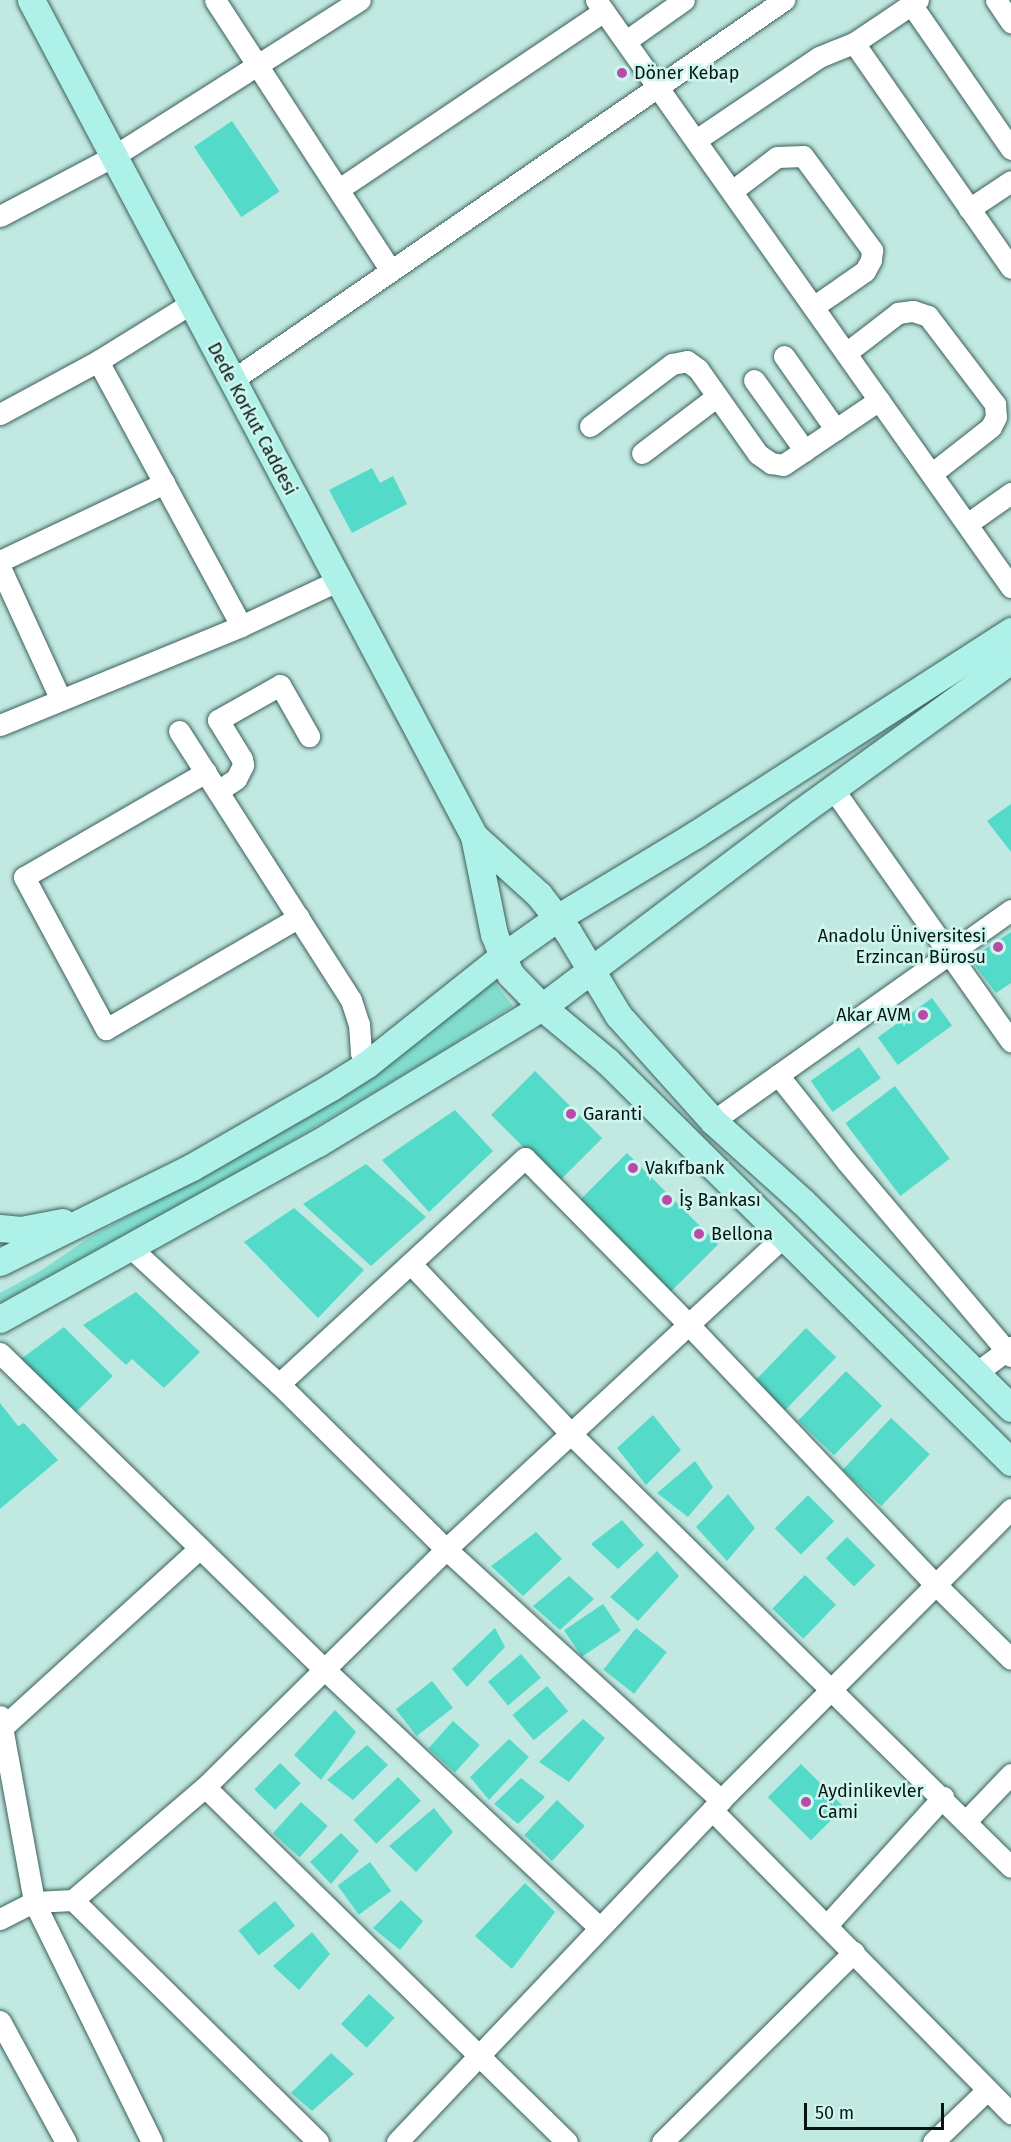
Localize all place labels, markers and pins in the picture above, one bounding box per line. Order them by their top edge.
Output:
place label: Döner Kebap [634,62,739,84]
marker: Döner Kebap [615,66,629,80]
place label: Anadolu Üniversitesi Erzincan Bürosu [818,926,986,968]
marker: Anadolu Üniversitesi Erzincan Bürosu [991,940,1005,954]
place label: Akar AVM [836,1004,911,1026]
marker: Akar AVM [916,1008,930,1022]
place label: Garanti [583,1103,642,1125]
marker: Garanti [564,1107,578,1121]
place label: Vakıfbank [645,1157,724,1179]
marker: Vakıfbank [626,1161,640,1175]
place label: İş Bankası [679,1189,761,1211]
marker: İş Bankası [660,1193,674,1207]
place label: Bellona [711,1223,773,1245]
marker: Bellona [692,1227,706,1241]
place label: Aydinlikevler Cami [818,1781,923,1824]
marker: Aydinlikevler Cami [799,1795,813,1809]

